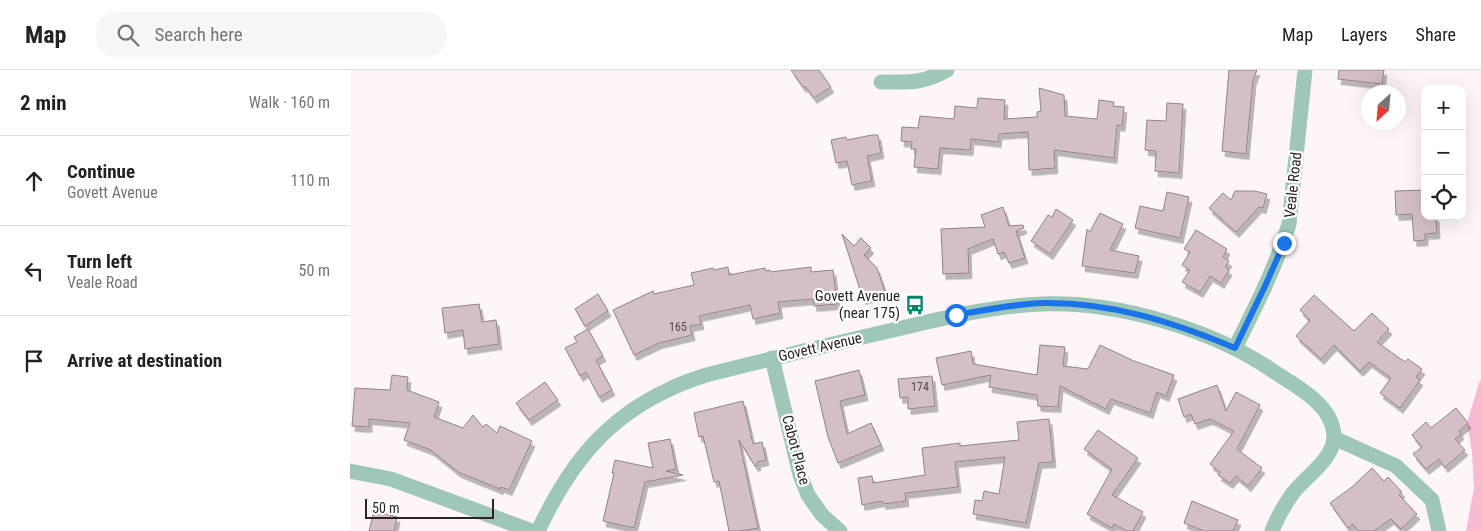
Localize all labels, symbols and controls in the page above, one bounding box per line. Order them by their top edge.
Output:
search box [96,12,446,57]
text: Map [25,21,66,49]
icon: search [114,21,142,49]
text: Search here [154,23,243,46]
text: Map [1282,24,1313,45]
text: Layers [1341,24,1388,45]
text: Share [1416,24,1456,45]
north arrow [1361,85,1406,130]
map controls [1421,85,1466,220]
button: + [1421,85,1466,130]
text: 2 min [20,91,67,115]
text: Walk · 160 m [249,93,330,112]
button: − [1421,130,1466,175]
street label: Veale Road [1281,151,1305,219]
text: Continue [67,160,135,183]
icon: ahead [20,167,48,195]
text: 110 m [291,171,330,190]
button: locate [1421,175,1466,220]
text: Govett Avenue [67,183,158,202]
route end [1273,232,1296,255]
text: Turn left [67,250,132,273]
icon: left [20,257,48,285]
text: 50 m [298,261,330,280]
text: Veale Road [67,273,138,292]
place label: Govett Avenue (near 175) [815,287,900,322]
bus stop icon: Govett Avenue (near 175) [904,294,926,316]
route start [945,304,968,327]
house number: 165 [669,320,687,334]
street label: Govett Avenue [776,329,864,365]
icon: arrive [20,347,48,375]
text: Arrive at destination [67,349,222,372]
house number: 174 [911,380,929,394]
street label: Cabot Place [778,413,814,487]
scale bar [365,496,494,519]
text: 50 m [372,500,400,516]

